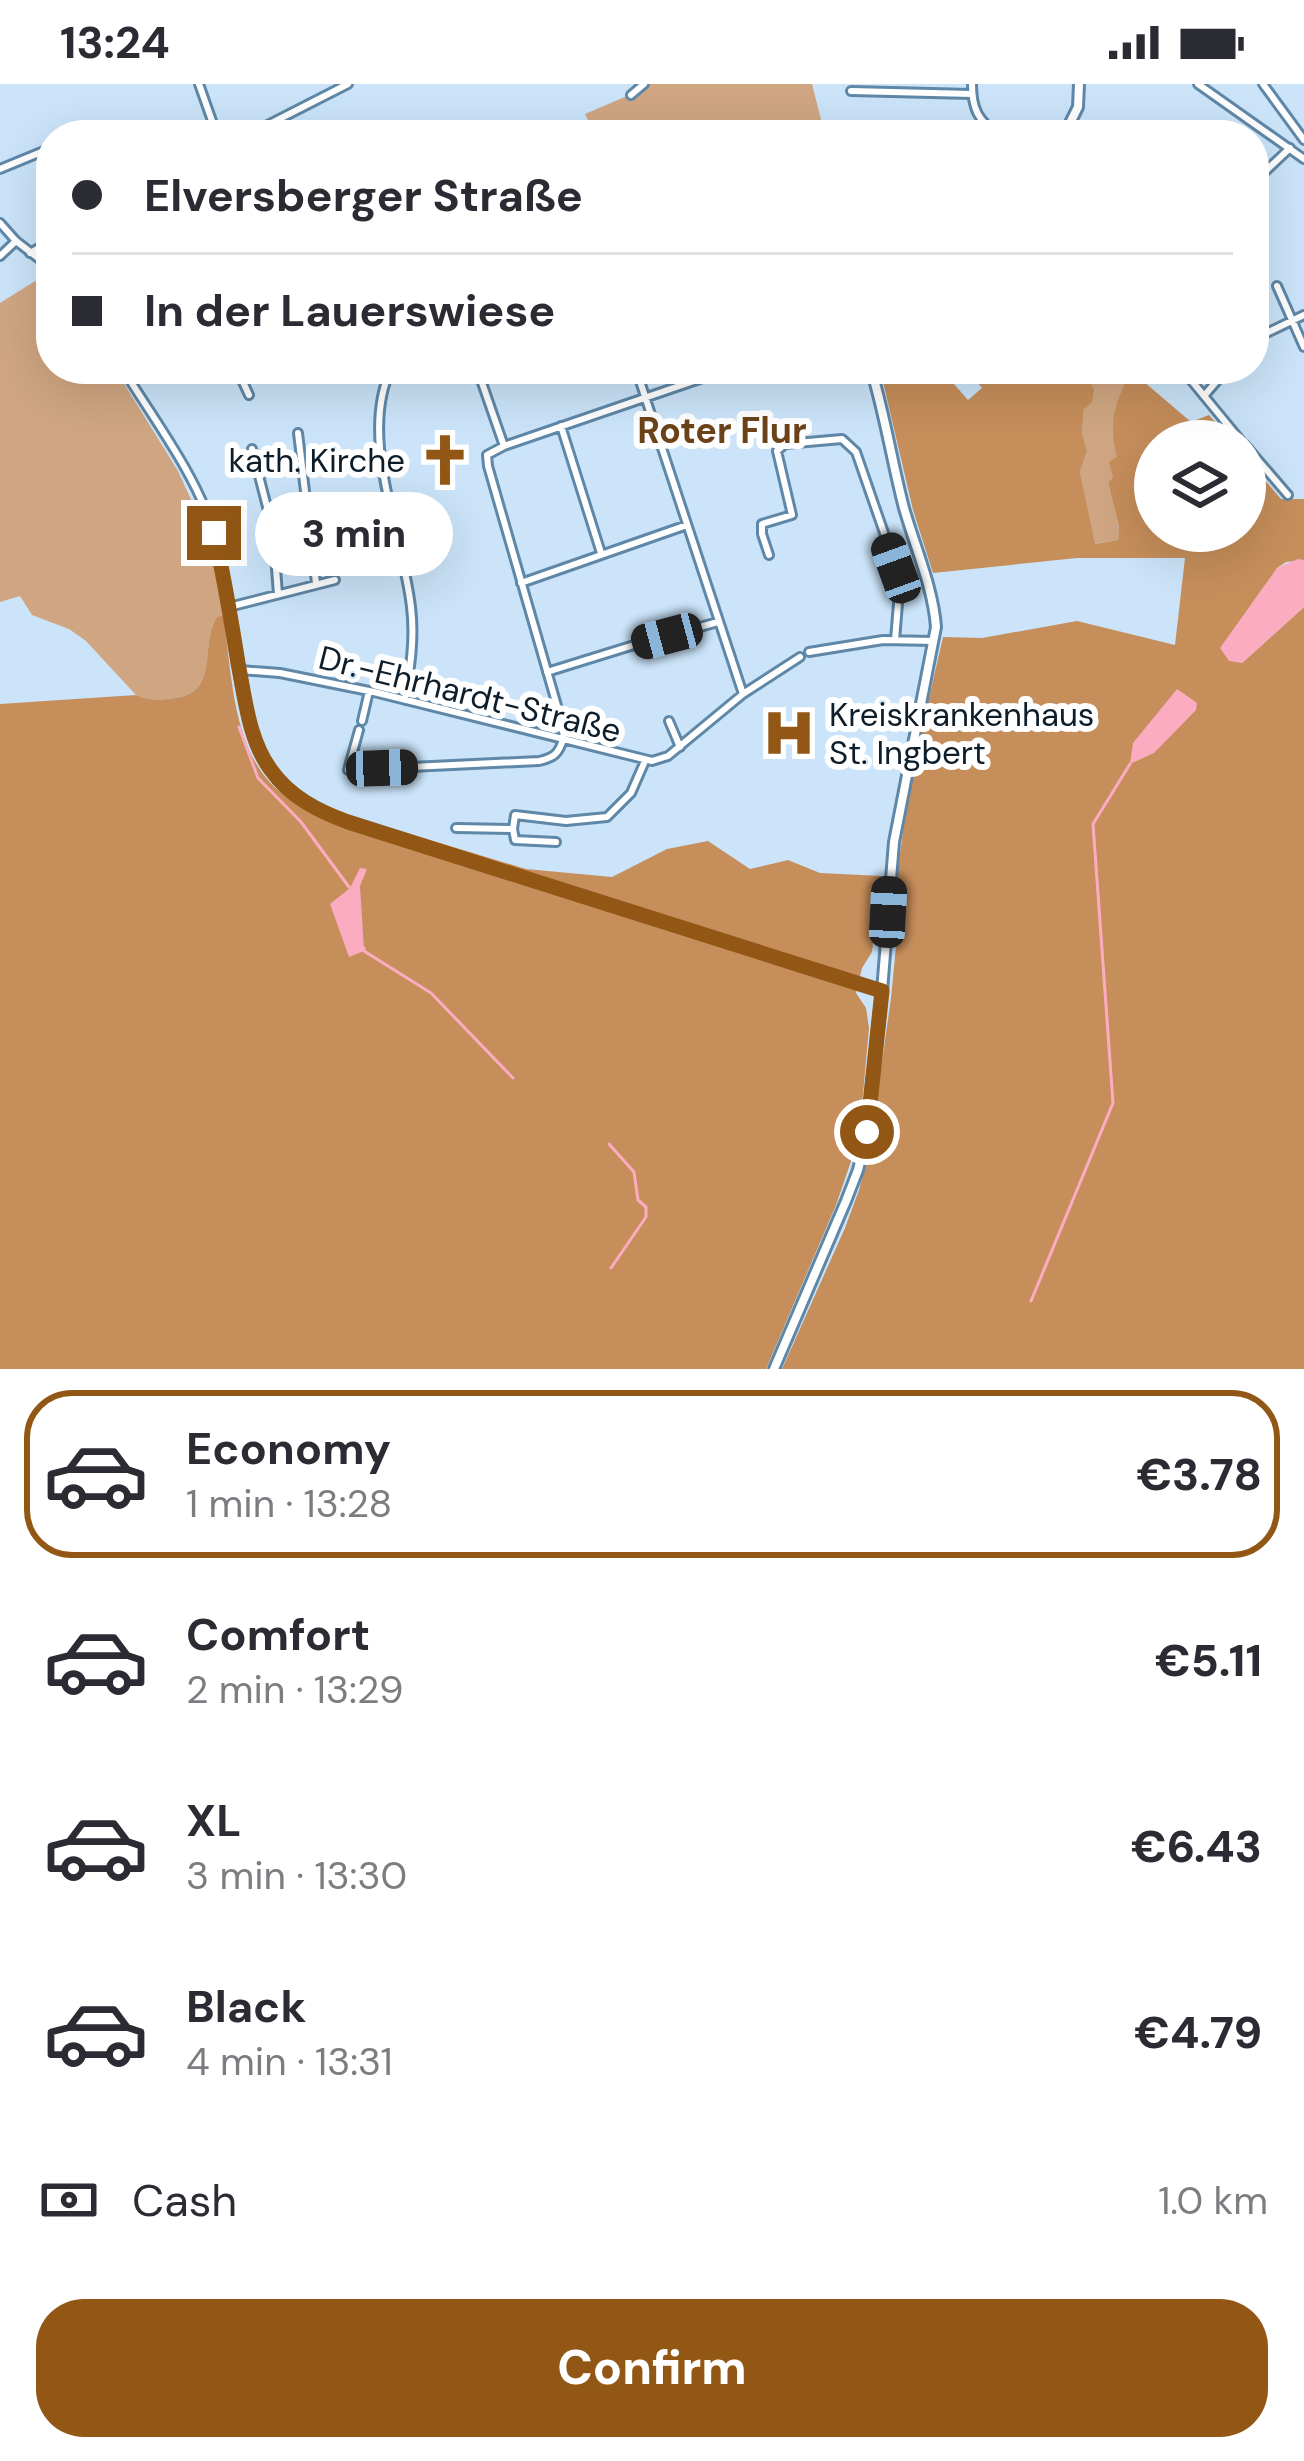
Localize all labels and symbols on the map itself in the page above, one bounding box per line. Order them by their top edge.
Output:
district label: Roter Flur [637,407,807,454]
church icon: kath. Kirche [416,431,474,489]
place label: kath. Kirche [228,439,405,482]
callout: 3 min [256,491,454,575]
route end [187,506,241,560]
car [867,528,925,608]
car [628,609,706,663]
street label: Dr.-Ehrhardt-Straße [314,636,626,752]
place label: Kreiskrankenhaus St. Ingbert [829,693,1094,774]
hospital icon: Kreiskrankenhaus St. Ingbert [760,704,818,762]
car [345,749,419,787]
car [868,875,908,949]
route start [840,1105,894,1159]

